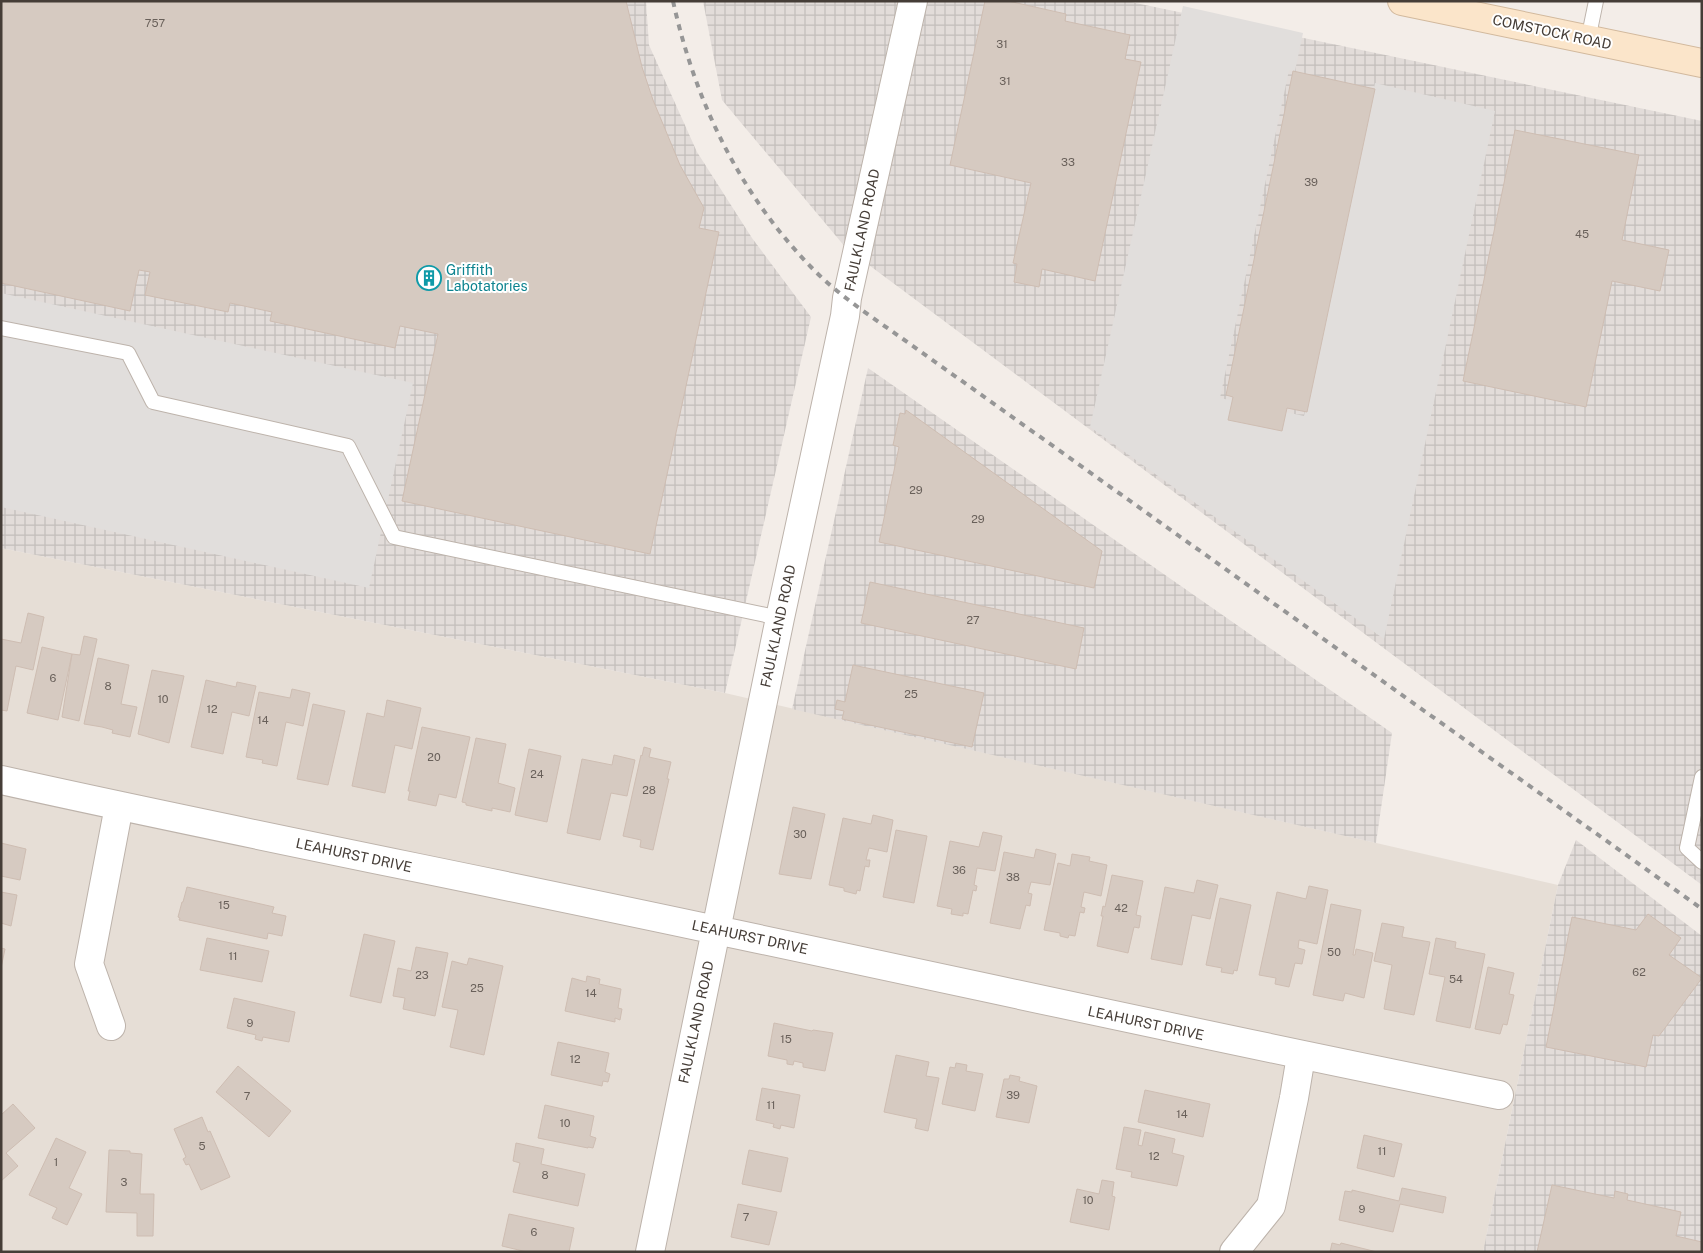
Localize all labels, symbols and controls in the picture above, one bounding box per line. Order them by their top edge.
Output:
street label: COMSTOCK ROAD [1491,12,1613,52]
house number: 757 [145,17,166,29]
house number: 31 [996,38,1008,50]
house number: 31 [999,75,1011,87]
house number: 33 [1061,156,1075,168]
street label: FAULKLAND ROAD [841,167,883,293]
house number: 39 [1304,176,1318,188]
house number: 45 [1575,228,1589,240]
place label: Griffith Labotatories [446,262,527,294]
building icon: Griffith Labotatories [416,265,442,291]
house number: 29 [909,484,923,496]
house number: 29 [971,513,985,525]
street label: FAULKLAND ROAD [757,563,799,689]
house number: 27 [966,614,980,626]
house number: 6 [50,672,57,684]
house number: 8 [104,680,112,692]
house number: 25 [904,688,918,700]
house number: 10 [157,693,169,705]
house number: 12 [206,703,218,715]
house number: 14 [257,714,269,726]
house number: 20 [427,751,441,763]
house number: 24 [530,768,544,780]
house number: 28 [642,784,656,796]
house number: 30 [793,828,807,840]
street label: LEAHURST DRIVE [294,835,414,875]
house number: 36 [952,864,966,876]
house number: 38 [1006,871,1020,883]
house number: 15 [218,899,230,911]
house number: 42 [1114,902,1128,914]
street label: LEAHURST DRIVE [690,917,810,957]
house number: 50 [1327,946,1341,958]
house number: 11 [229,950,237,962]
street label: FAULKLAND ROAD [675,959,717,1085]
house number: 62 [1632,966,1646,978]
house number: 23 [415,969,429,981]
house number: 54 [1449,973,1463,985]
house number: 25 [470,982,484,994]
house number: 14 [585,987,597,999]
street label: LEAHURST DRIVE [1086,1003,1206,1043]
house number: 9 [247,1017,254,1029]
house number: 15 [780,1033,792,1045]
house number: 12 [569,1053,581,1065]
house number: 39 [1006,1089,1020,1101]
house number: 7 [244,1090,251,1102]
house number: 11 [767,1099,775,1111]
house number: 14 [1176,1108,1188,1120]
house number: 10 [559,1117,571,1129]
house number: 5 [198,1140,206,1152]
house number: 11 [1378,1145,1386,1157]
house number: 12 [1148,1150,1160,1162]
house number: 1 [54,1156,58,1168]
house number: 8 [541,1169,549,1181]
house number: 3 [121,1176,128,1188]
house number: 10 [1082,1194,1094,1206]
house number: 9 [1359,1203,1366,1215]
house number: 7 [743,1211,750,1223]
house number: 6 [531,1226,538,1238]

